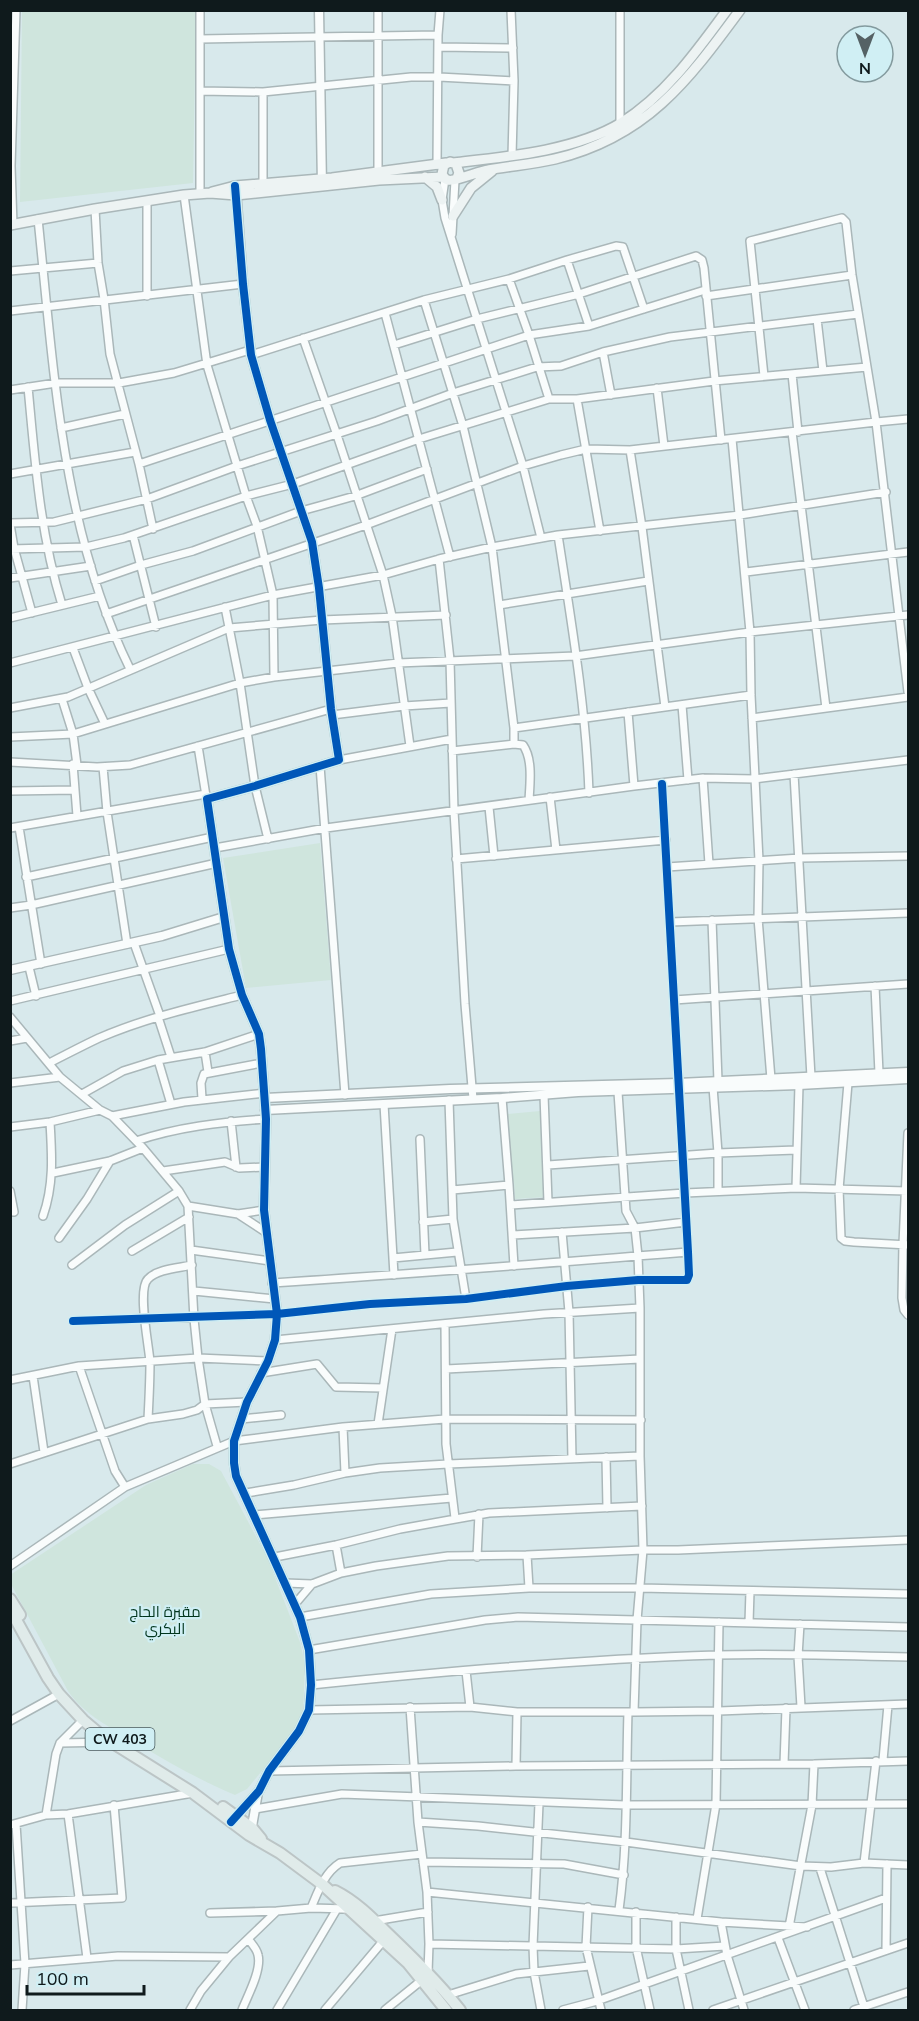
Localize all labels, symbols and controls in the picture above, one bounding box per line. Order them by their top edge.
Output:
north arrow [835,24,895,84]
text: N [859,59,871,79]
park label: مقبرة الحاج البكري [129,1602,201,1641]
road number: CW 403 [86,1728,154,1750]
scale bar [27,1958,144,1996]
text: 100 m [36,1967,89,1990]

